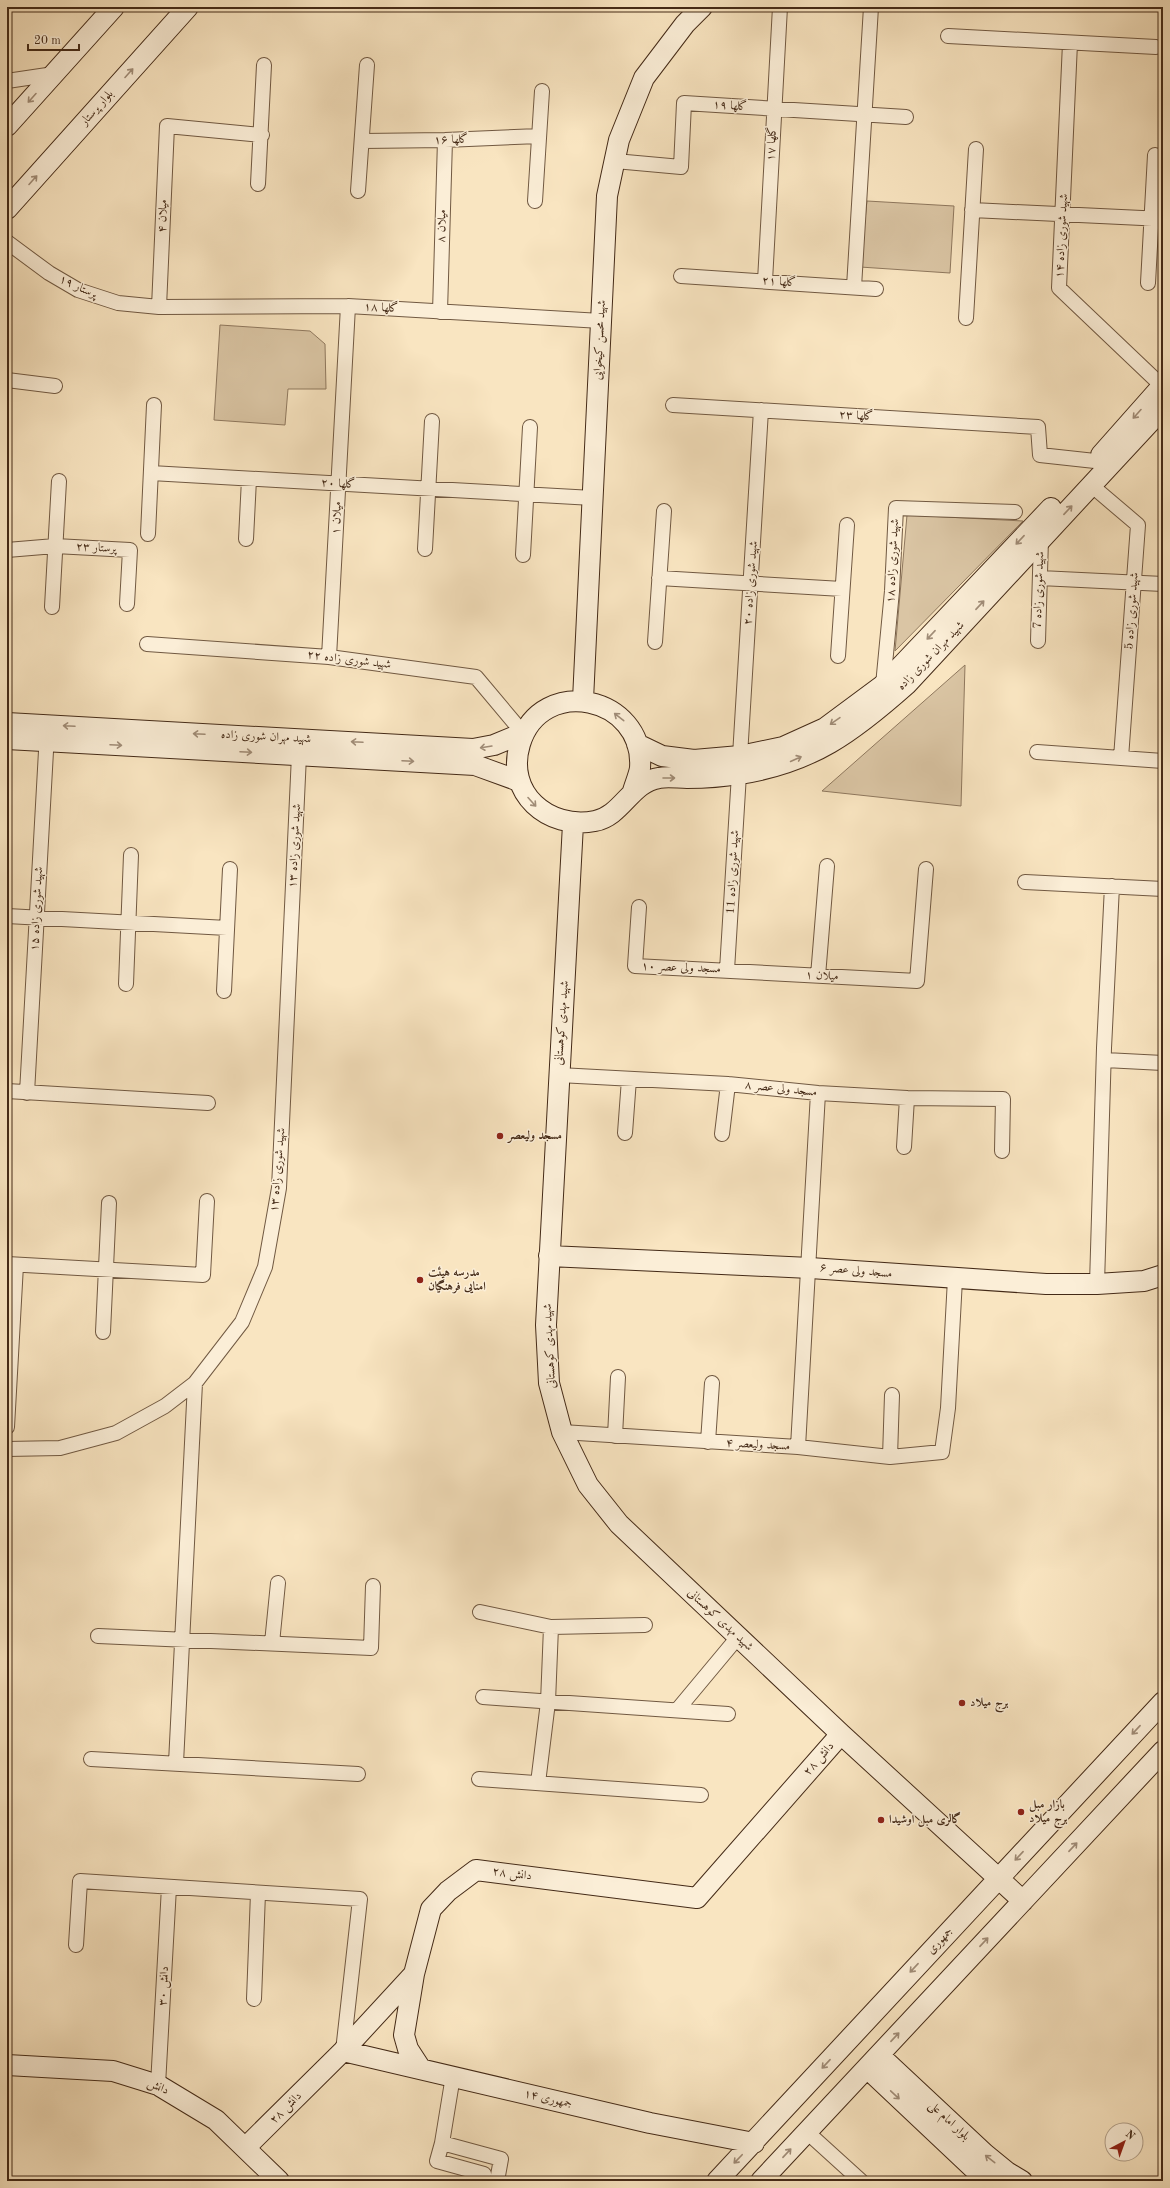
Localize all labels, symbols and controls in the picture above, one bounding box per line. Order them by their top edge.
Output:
scale bar [28,26,79,52]
text: 20 m [34,35,61,47]
one-way arrow [124,68,133,78]
street label: بلوار پرستار [78,88,117,129]
one-way arrow [27,93,36,103]
street label: گلها ۱۹ [713,96,748,113]
street label: گلها ۱۷ [762,126,779,161]
street label: گلها ۱۶ [434,130,468,147]
one-way arrow [28,175,38,185]
street label: شهید شوری زاده ۱۴ [1054,193,1071,279]
street label: میلان ۴ [156,199,170,233]
street label: میلان ۸ [435,209,449,243]
street label: گلها ۲۱ [762,272,797,289]
street label: پرستار ۱۹ [57,273,101,303]
street label: گلها ۱۸ [364,298,399,315]
street label: شهید محسن کیخوایی [591,300,610,380]
street label: گلها ۲۳ [839,406,874,423]
one-way arrow [1132,409,1142,419]
street label: گلها ۲۰ [321,474,356,491]
street label: میلان ۱ [330,501,344,535]
one-way arrow [1063,505,1073,515]
street label: شهید شوری زاده ۱۸ [885,518,902,604]
one-way arrow [1016,535,1025,545]
street label: شهید شوری زاده ۲۰ [742,540,761,626]
street label: پرستار ۲۳ [75,541,118,556]
street label: شهید شوری زاده 7 [1032,551,1047,629]
street label: شهید شوری زاده 5 [1122,572,1142,650]
one-way arrow [975,600,984,610]
street label: شهید مهران شوری زاده [895,619,967,693]
one-way arrow [926,630,936,640]
street label: شهید شوری زاده ۲۲ [306,649,392,672]
one-way arrow [613,713,624,721]
one-way arrow [829,717,840,725]
one-way arrow [63,723,76,730]
street label: شهید مهران شوری زاده [221,729,311,746]
one-way arrow [193,730,206,737]
one-way arrow [351,739,364,746]
one-way arrow [109,741,122,748]
one-way arrow [480,743,493,751]
one-way arrow [239,748,252,756]
one-way arrow [790,755,802,762]
one-way arrow [401,757,414,765]
one-way arrow [662,774,675,782]
one-way arrow [528,796,537,807]
street label: شهید شوری زاده ۱۳ [287,803,304,889]
street label: شهید شوری زاده 11 [725,830,742,914]
street label: شهید شوری زاده ۱۵ [29,866,46,952]
street label: مسجد ولی عصر ۱۰ [641,961,721,976]
street label: میلان ۱ [805,969,839,983]
street label: شهید مهدی کوهستانی [552,980,572,1066]
street label: مسجد ولی عصر ۸ [744,1079,818,1100]
street label: شهید شوری زاده ۱۳ [268,1127,289,1213]
place label: مسجد ولیعصر [506,1129,562,1144]
marker: مسجد ولیعصر [495,1131,505,1141]
street label: مسجد ولی عصر ۶ [819,1262,893,1281]
place label: مدرسه هیئت امنایی فرهنگیان [428,1266,486,1294]
marker: مدرسه هیئت امنایی فرهنگیان [415,1275,425,1285]
street label: شهید مهدی کوهستانی [541,1303,559,1389]
street label: مسجد ولیعصر ۴ [726,1437,790,1454]
street label: شهید مهدی کوهستانی [684,1586,756,1654]
place label: برج میلاد [970,1697,1009,1713]
marker: برج میلاد [957,1698,967,1708]
one-way arrow [1132,1725,1141,1735]
street label: دانش ۲۸ [801,1740,838,1779]
place label: بازار مبل برج میلاد [1029,1798,1068,1829]
marker: بازار مبل برج میلاد [1016,1807,1026,1817]
place label: گالری مبل اوشیدا [889,1811,961,1827]
marker: گالری مبل اوشیدا [876,1815,886,1825]
one-way arrow [1068,1842,1078,1852]
one-way arrow [1014,1851,1024,1861]
street label: دانش ۲۸ [491,1866,532,1884]
street label: جمهوری [925,1925,956,1957]
one-way arrow [979,1937,989,1947]
one-way arrow [910,1963,919,1974]
street label: دانش ۳۰ [157,1966,173,2006]
one-way arrow [891,2032,900,2042]
one-way arrow [821,2059,831,2069]
street label: دانش [145,2077,171,2099]
street label: جمهوری ۱۴ [523,2088,573,2111]
street label: دانش ۲۸ [268,2090,306,2128]
one-way arrow [890,2090,900,2100]
street label: بلوار امام علی [923,2099,972,2146]
north arrow [1104,2122,1144,2162]
text: N [1123,2129,1137,2143]
one-way arrow [783,2147,792,2158]
one-way arrow [733,2154,742,2164]
one-way arrow [985,2155,996,2163]

